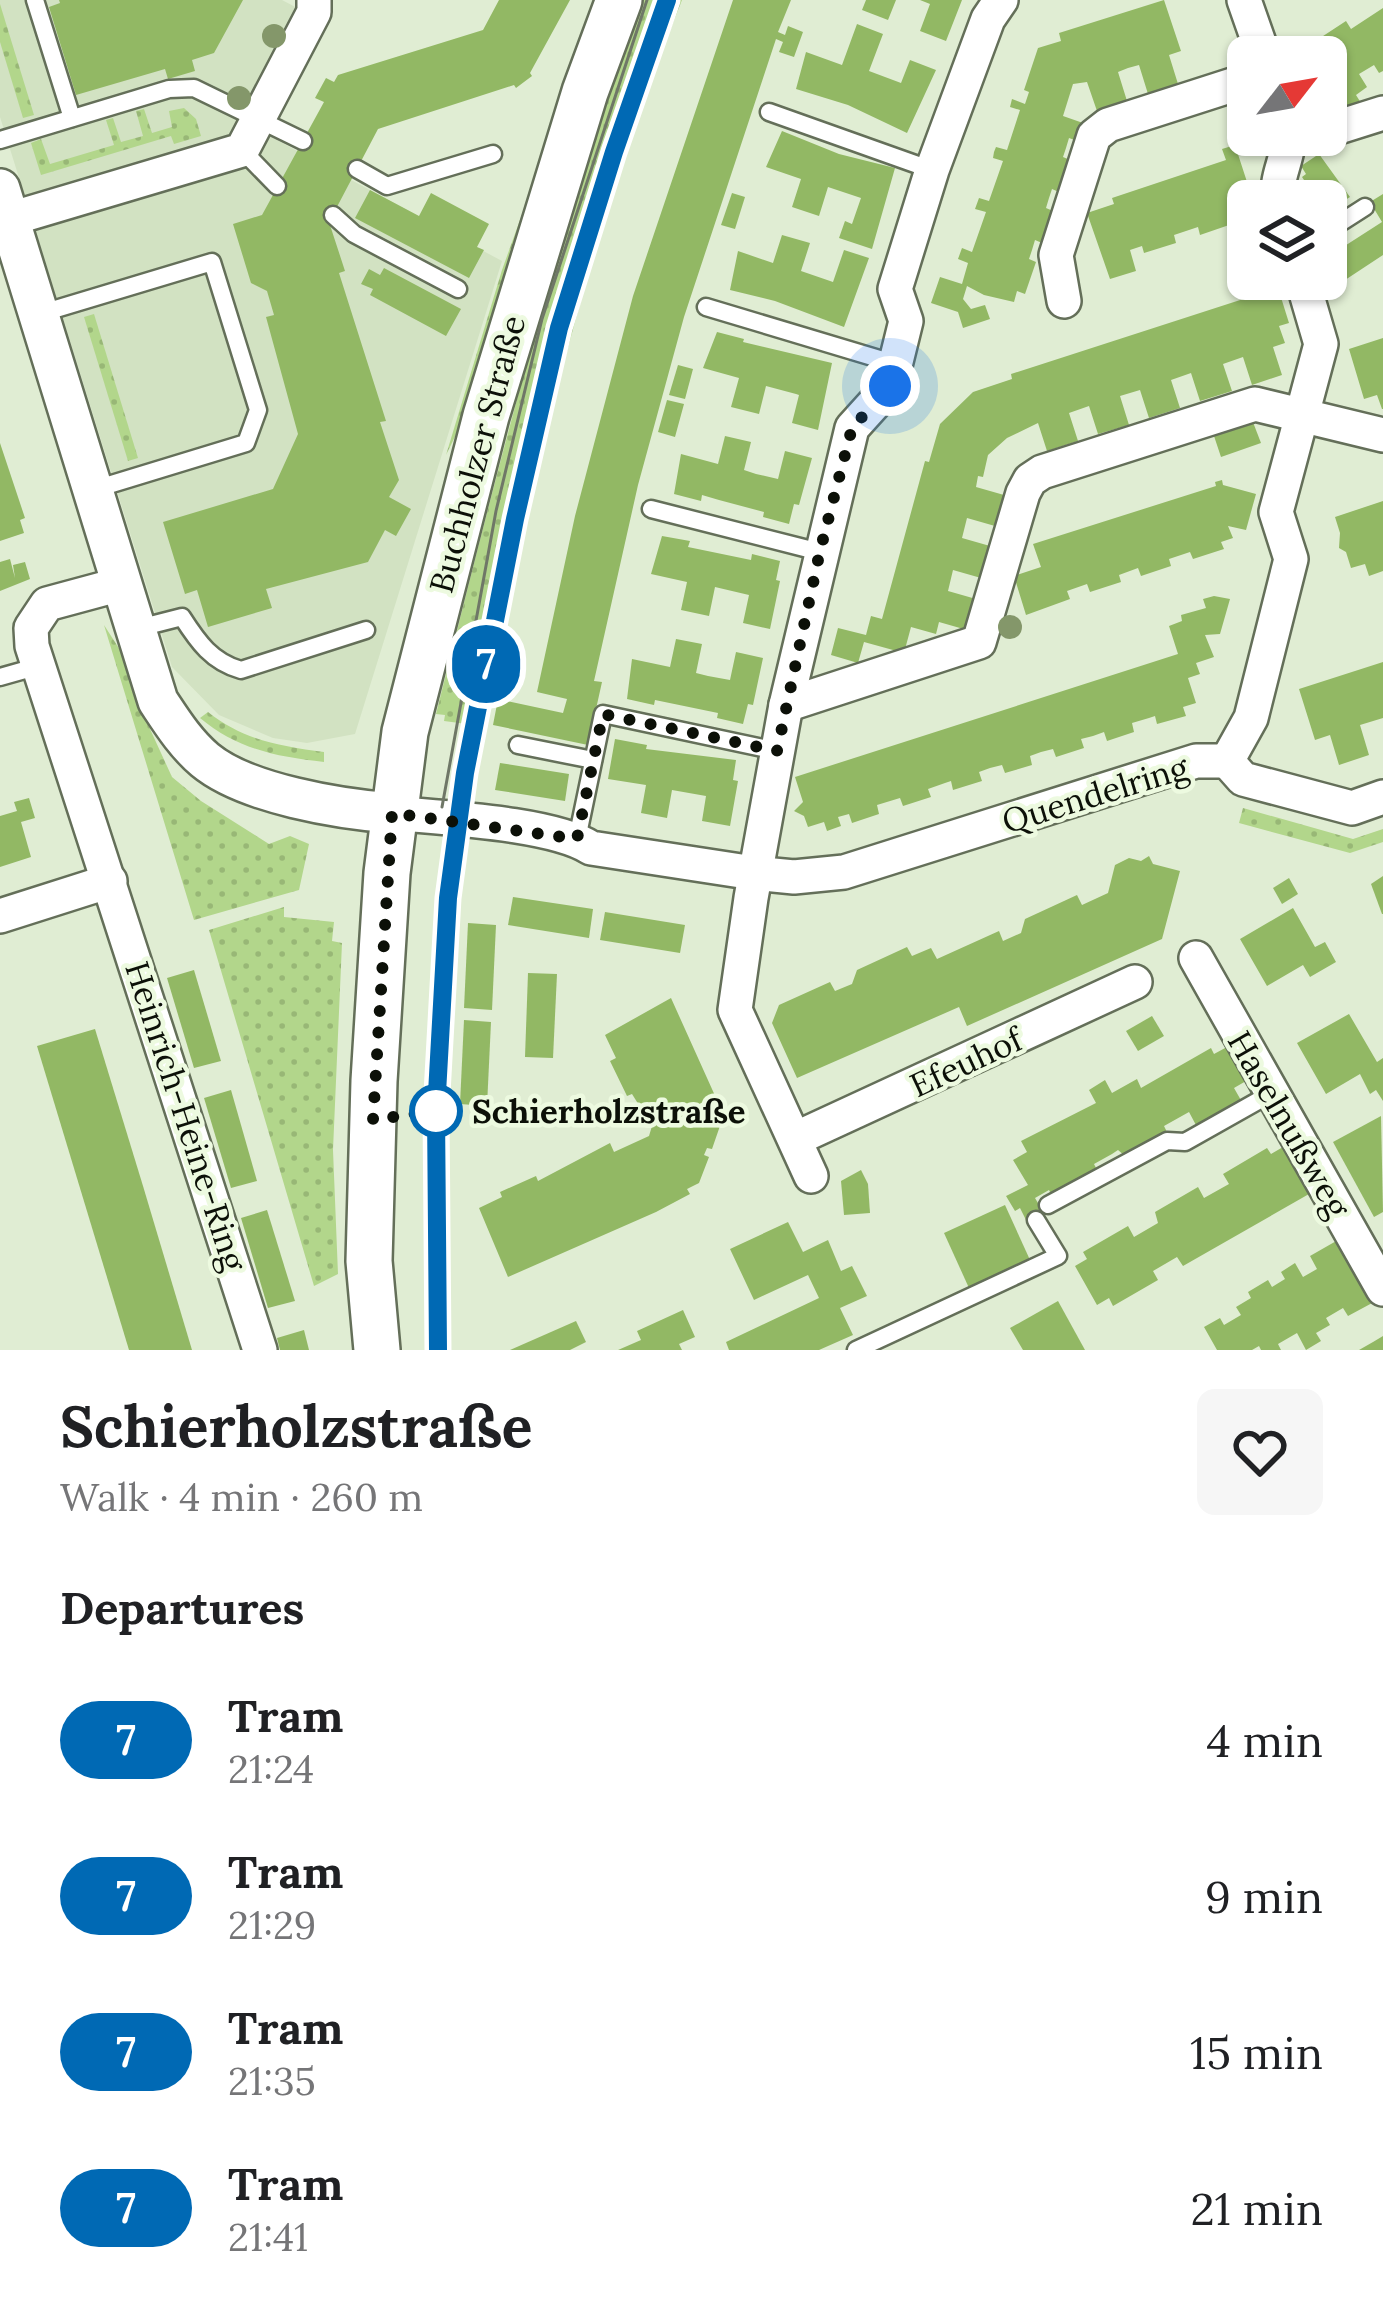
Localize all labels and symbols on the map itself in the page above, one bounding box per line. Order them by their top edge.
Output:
north arrow [1227,36,1347,156]
street label: Buchholzer Straße [420,311,534,597]
your location [860,356,920,416]
line badge: 7 [447,625,525,703]
street label: Quendelring [997,746,1194,842]
street label: Heinrich-Heine-Ring [116,956,256,1277]
street label: Efeuhof [903,1017,1031,1106]
street label: Haselnußweg [1219,1023,1360,1225]
marker: Schierholzstraße [411,1086,461,1136]
place label: Schierholzstraße [472,1090,746,1132]

